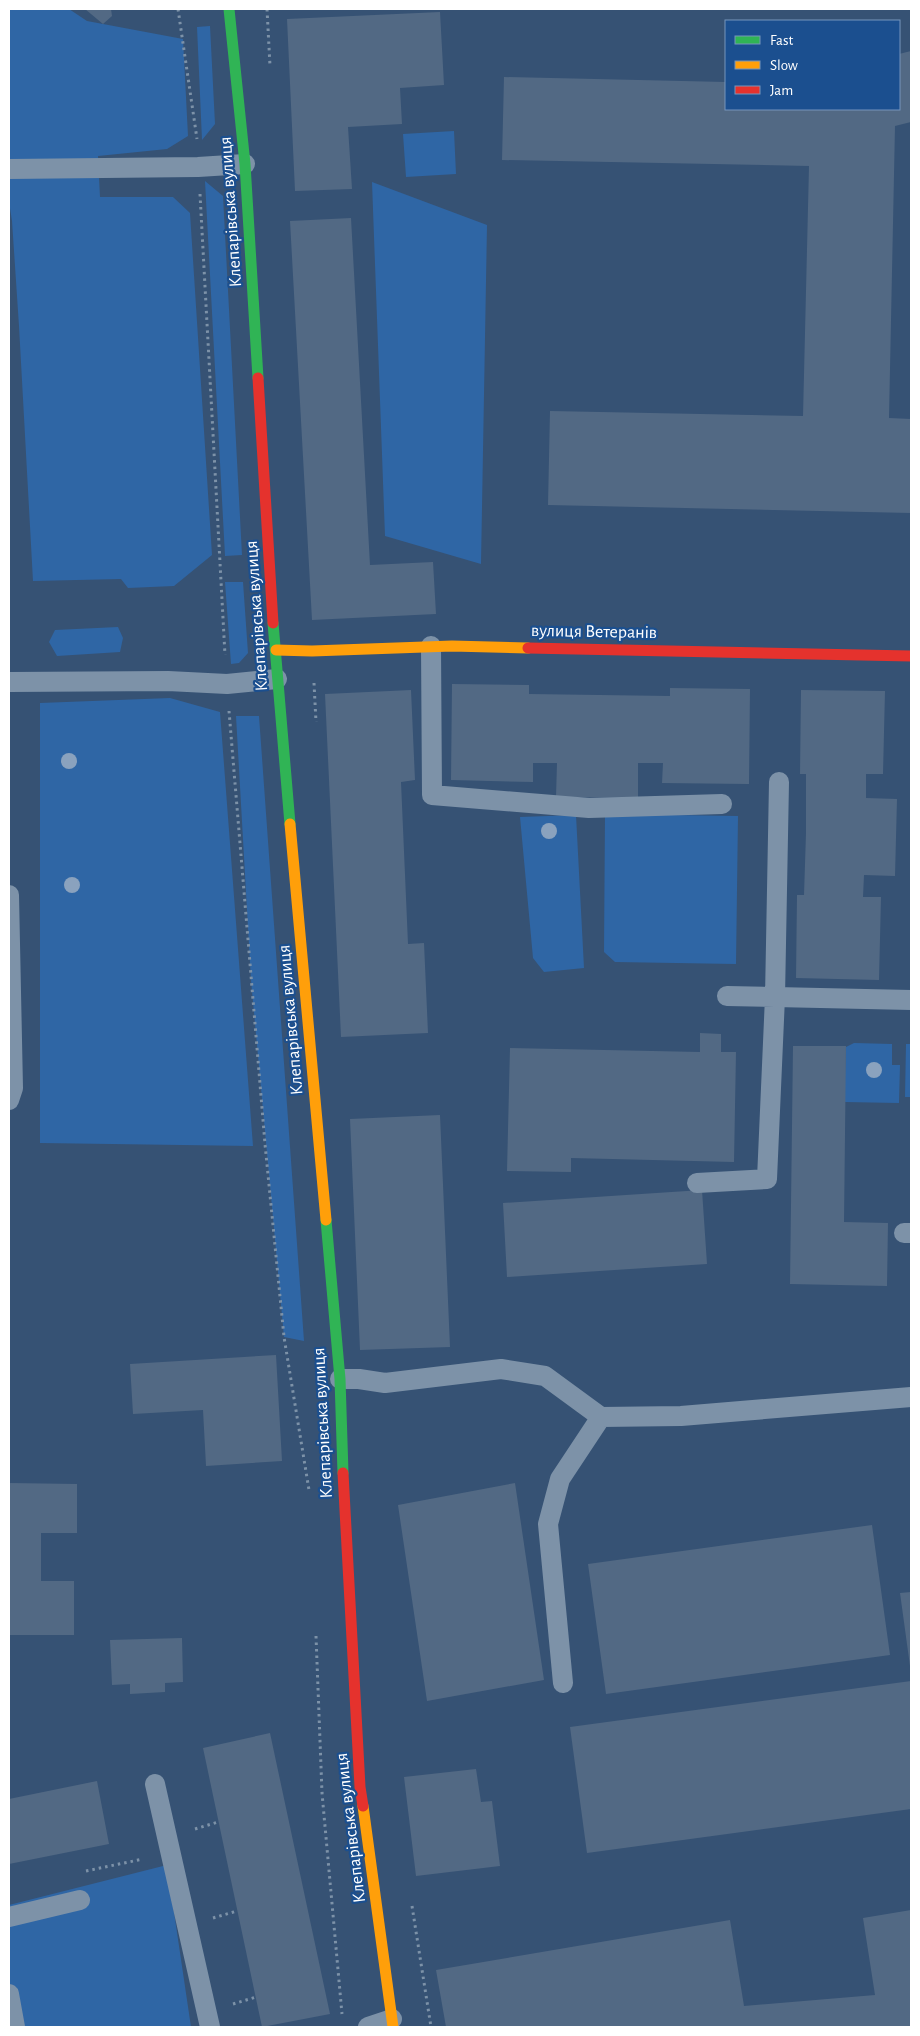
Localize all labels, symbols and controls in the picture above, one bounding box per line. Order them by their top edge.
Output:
legend [725,20,900,110]
text: Fast [770,33,794,48]
text: Slow [770,58,798,73]
text: Jam [770,83,793,98]
street label: Клепарівська вулиця [217,136,245,288]
street label: Клепарівська вулиця [243,540,271,692]
street label: вулиця Ветеранів [531,622,657,642]
street label: Клепарівська вулиця [275,944,307,1096]
street label: Клепарівська вулиця [310,1347,336,1499]
street label: Клепарівська вулиця [333,1752,369,1904]

